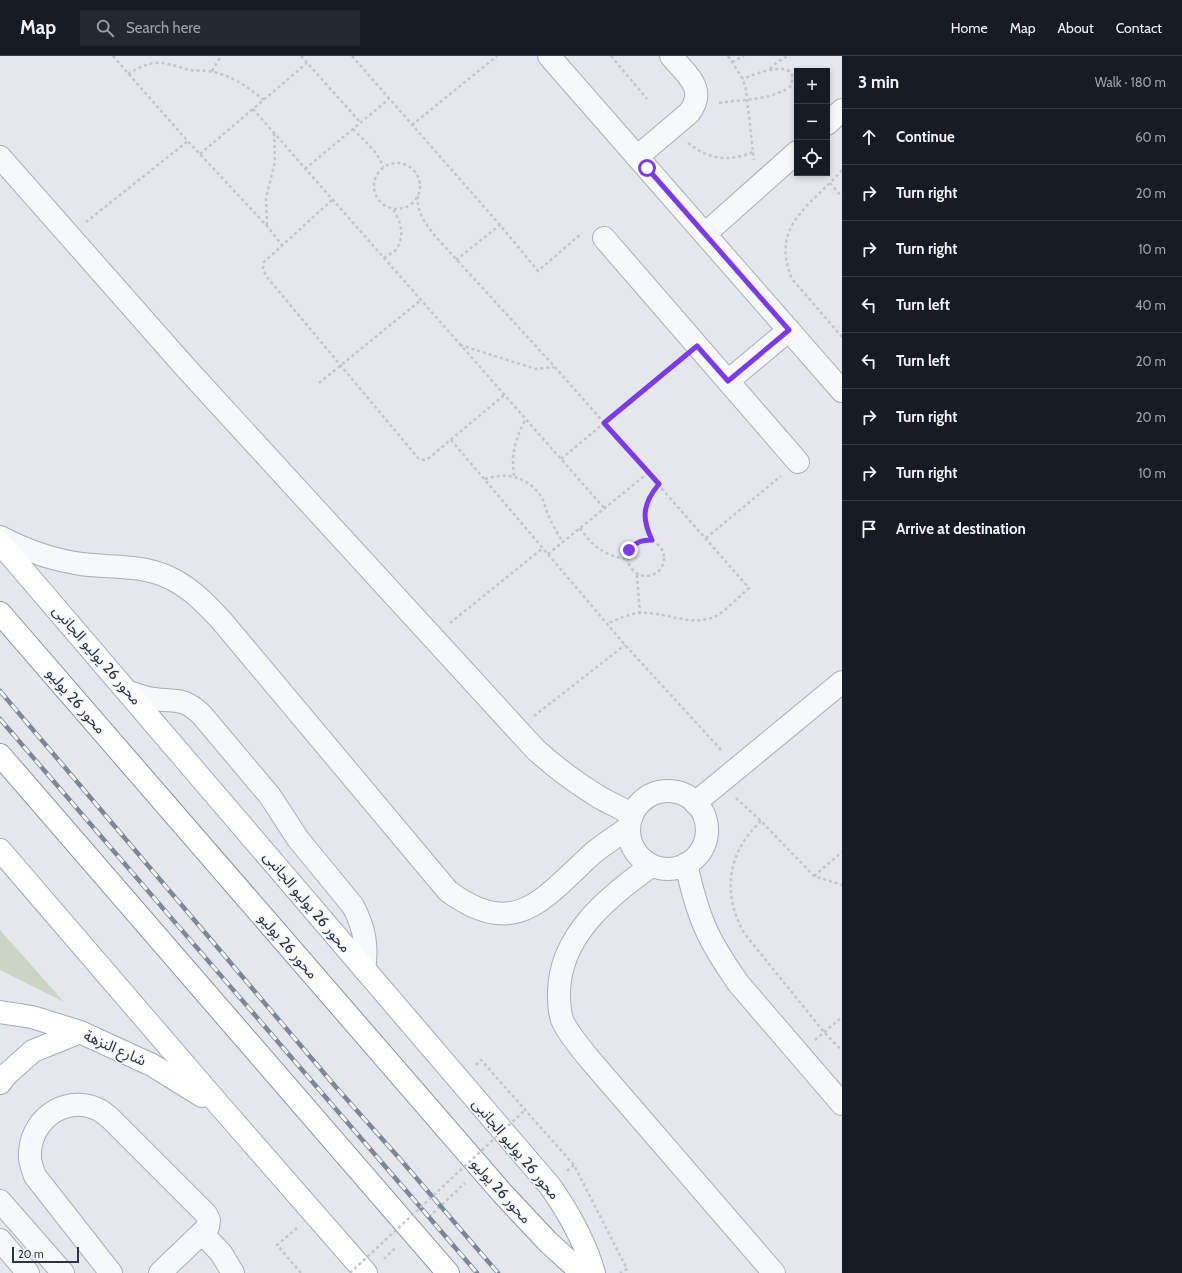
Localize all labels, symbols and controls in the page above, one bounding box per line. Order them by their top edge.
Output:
search box [80,10,360,46]
text: Map [20,16,56,39]
icon: search [94,17,116,39]
text: Search here [126,19,201,37]
text: Home [951,19,988,37]
text: Map [1010,19,1035,37]
text: About [1057,19,1094,37]
text: Contact [1116,19,1162,37]
map controls [794,68,830,176]
button: + [794,68,830,104]
text: 3 min [858,72,899,92]
text: Walk · 180 m [1095,74,1166,90]
button: − [794,104,830,140]
icon: ahead [858,126,880,148]
text: Continue [896,128,955,146]
text: 60 m [1135,129,1166,145]
button: locate [794,140,830,176]
route start [638,159,656,177]
icon: right [858,182,880,204]
text: Turn right [896,184,957,202]
text: 20 m [1136,185,1166,201]
icon: right [858,238,880,260]
text: Turn right [896,240,957,258]
text: 10 m [1138,241,1166,257]
icon: left [858,294,880,316]
text: Turn left [896,296,950,314]
text: 40 m [1135,297,1166,313]
icon: left [858,350,880,372]
text: Turn left [896,352,950,370]
text: 20 m [1136,353,1166,369]
icon: right [858,406,880,428]
text: Turn right [896,408,957,426]
text: 20 m [1136,409,1166,425]
icon: right [858,462,880,484]
text: Turn right [896,464,957,482]
text: 10 m [1138,465,1166,481]
icon: arrive [858,518,880,540]
text: Arrive at destination [896,520,1026,538]
route end [620,541,638,559]
street label: محور 26 يوليو الجانبى [49,601,145,709]
street label: محور 26 يوليو [43,664,109,738]
street label: محور 26 يوليو الجانبى [260,848,354,956]
street label: محور 26 يوليو [255,909,321,983]
street label: شارع النزهة [80,1026,149,1073]
street label: محور 26 يوليو الجانبى [469,1095,563,1203]
street label: محور 26 يوليو [467,1155,535,1227]
scale bar [12,1245,79,1264]
text: 20 m [18,1247,44,1261]

